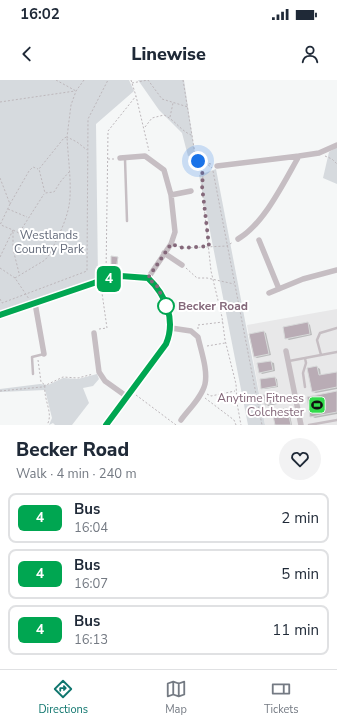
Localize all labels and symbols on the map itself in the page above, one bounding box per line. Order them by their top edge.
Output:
your location [188,151,208,171]
park label: Westlands Country Park [14,227,85,257]
line badge: 4 [96,266,122,292]
marker: Becker Road [157,297,175,315]
place label: Becker Road [178,298,248,314]
place label: Anytime Fitness Colchester [217,390,305,420]
sports icon: Anytime Fitness Colchester [307,395,327,415]

